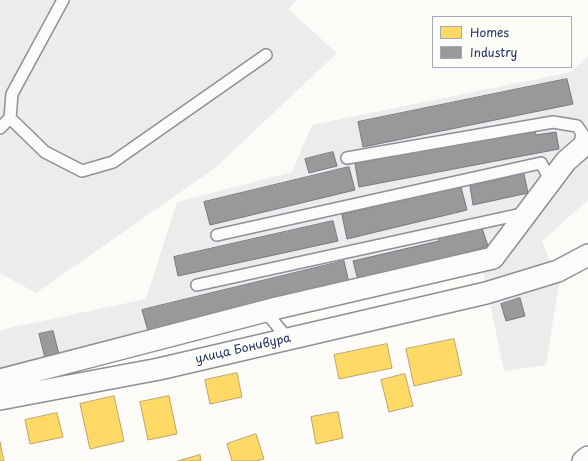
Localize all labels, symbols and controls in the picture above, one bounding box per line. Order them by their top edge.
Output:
legend [432,16,572,68]
text: Homes [470,23,509,41]
text: Industry [470,43,517,61]
street label: улица Бонивура [194,331,292,367]

